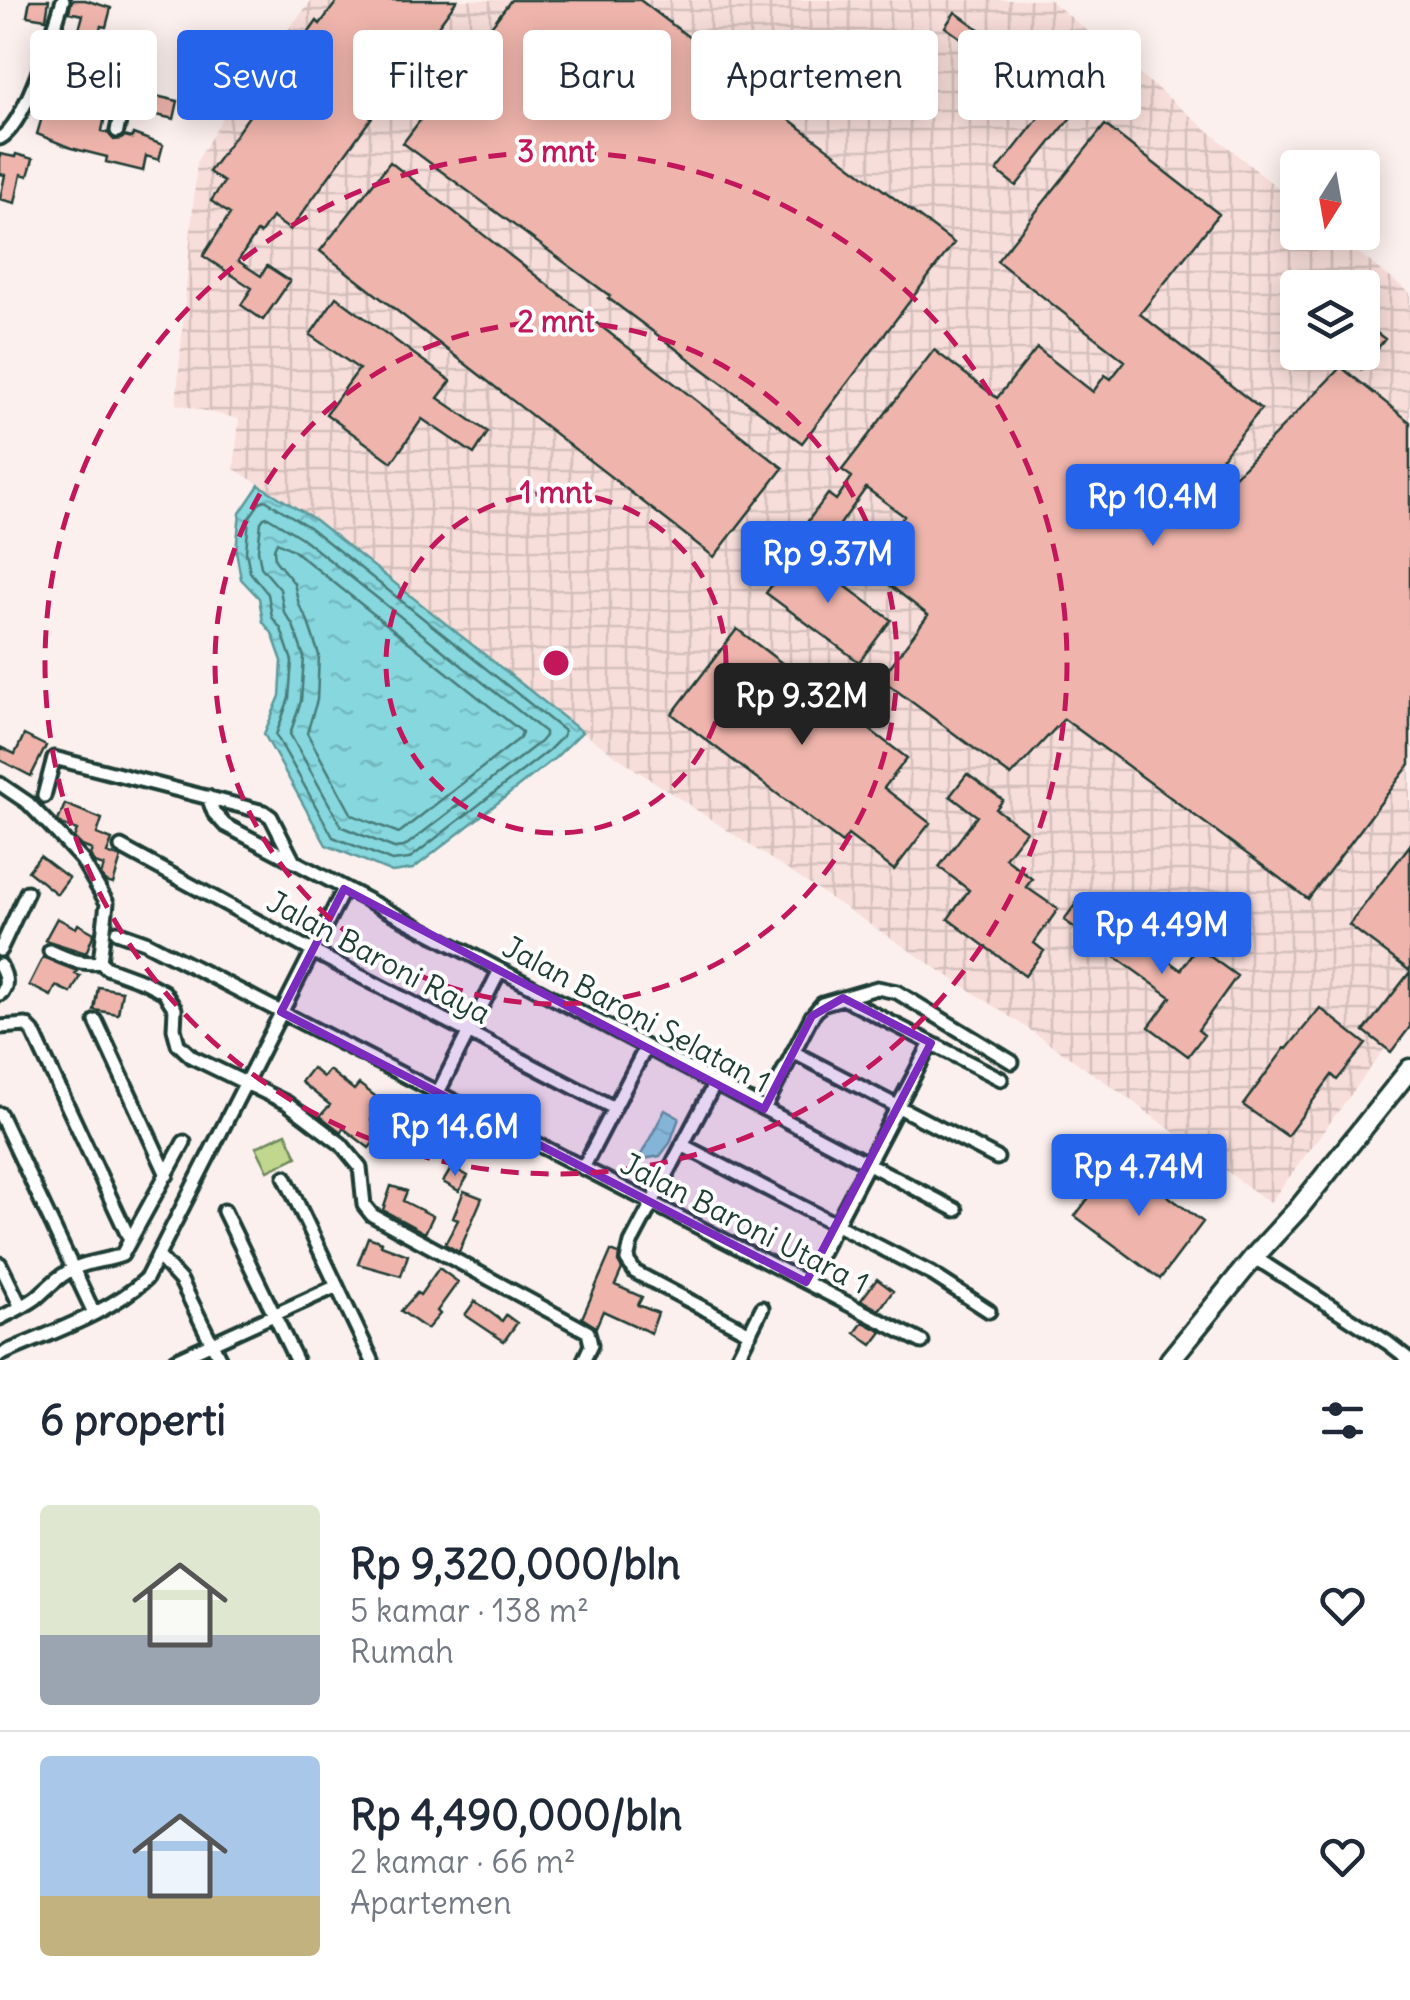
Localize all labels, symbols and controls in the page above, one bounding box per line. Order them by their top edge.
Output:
chip: Beli [30,30,157,120]
chip: Sewa [177,30,333,120]
chip: Filter [353,30,503,120]
chip: Baru [523,30,671,120]
chip: Apartemen [691,30,938,120]
chip: Rumah [958,30,1141,120]
text: 3 mnt [517,132,595,170]
north arrow [1280,150,1380,250]
map controls [1280,150,1380,370]
button: layers [1280,270,1380,370]
text: 2 mnt [517,302,595,340]
pin: Rp 10.4M [1050,464,1256,549]
text: 1 mnt [520,473,592,511]
text: Rp 10.4M [1088,476,1218,517]
pin: Rp 9.37M [725,521,931,606]
text: Rp 9.37M [763,533,893,574]
centre of rings [538,645,574,681]
pin: Rp 9.32M [699,663,905,748]
text: Rp 9.32M [736,675,868,716]
street label: Jalan Baroni Raya [261,882,497,1032]
pin: Rp 4.49M [1059,892,1265,977]
text: Rp 4.49M [1095,904,1229,945]
street label: Jalan Baroni Selatan 1 [497,927,777,1101]
pin: Rp 14.6M [352,1094,558,1179]
text: Rp 14.6M [391,1106,519,1147]
pin: Rp 4.74M [1036,1134,1242,1219]
street label: Jalan Baroni Utara 1 [615,1144,875,1302]
text: Rp 4.74M [1074,1146,1204,1187]
icon: filters [1315,1393,1370,1448]
text: 6 properti [40,1394,226,1446]
text: Rp 9,320,000/bln [350,1538,681,1590]
icon: home [120,1545,240,1665]
icon: heart [1315,1578,1370,1633]
text: 5 kamar · 138 m² [350,1590,589,1631]
text: Rumah [350,1631,454,1672]
text: Rp 4,490,000/bln [350,1789,682,1841]
icon: home [120,1796,240,1916]
icon: heart [1315,1829,1370,1884]
text: 2 kamar · 66 m² [350,1841,576,1882]
text: Apartemen [350,1882,512,1923]

